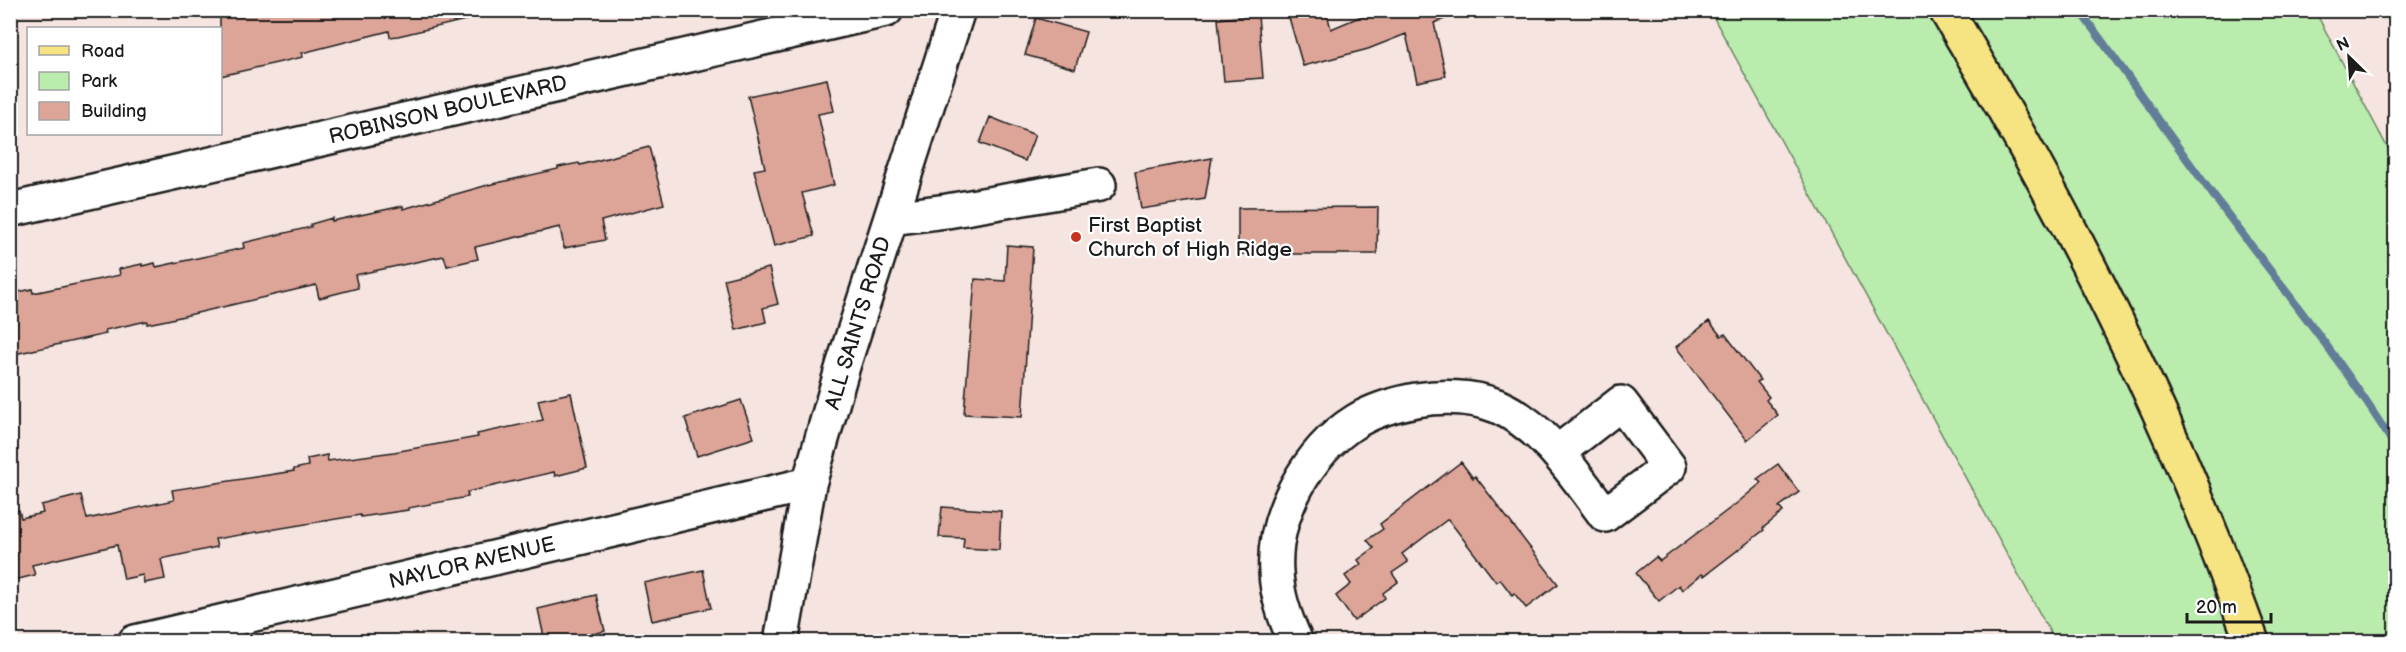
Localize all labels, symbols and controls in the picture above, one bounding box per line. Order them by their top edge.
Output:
legend [27,27,222,135]
north arrow [2319,27,2379,87]
text: N [2334,34,2353,56]
text: Road [81,41,125,62]
street label: ROBINSON BOULEVARD [326,70,570,150]
text: Park [81,71,117,92]
text: Building [81,101,147,122]
place label: First Baptist Church of High Ridge [1088,213,1292,262]
marker: First Baptist Church of High Ridge [1069,230,1083,244]
street label: ALL SAINTS ROAD [820,234,896,412]
street label: NAYLOR AVENUE [386,532,558,594]
scale bar [2187,586,2271,624]
text: 20 m [2196,597,2237,618]

